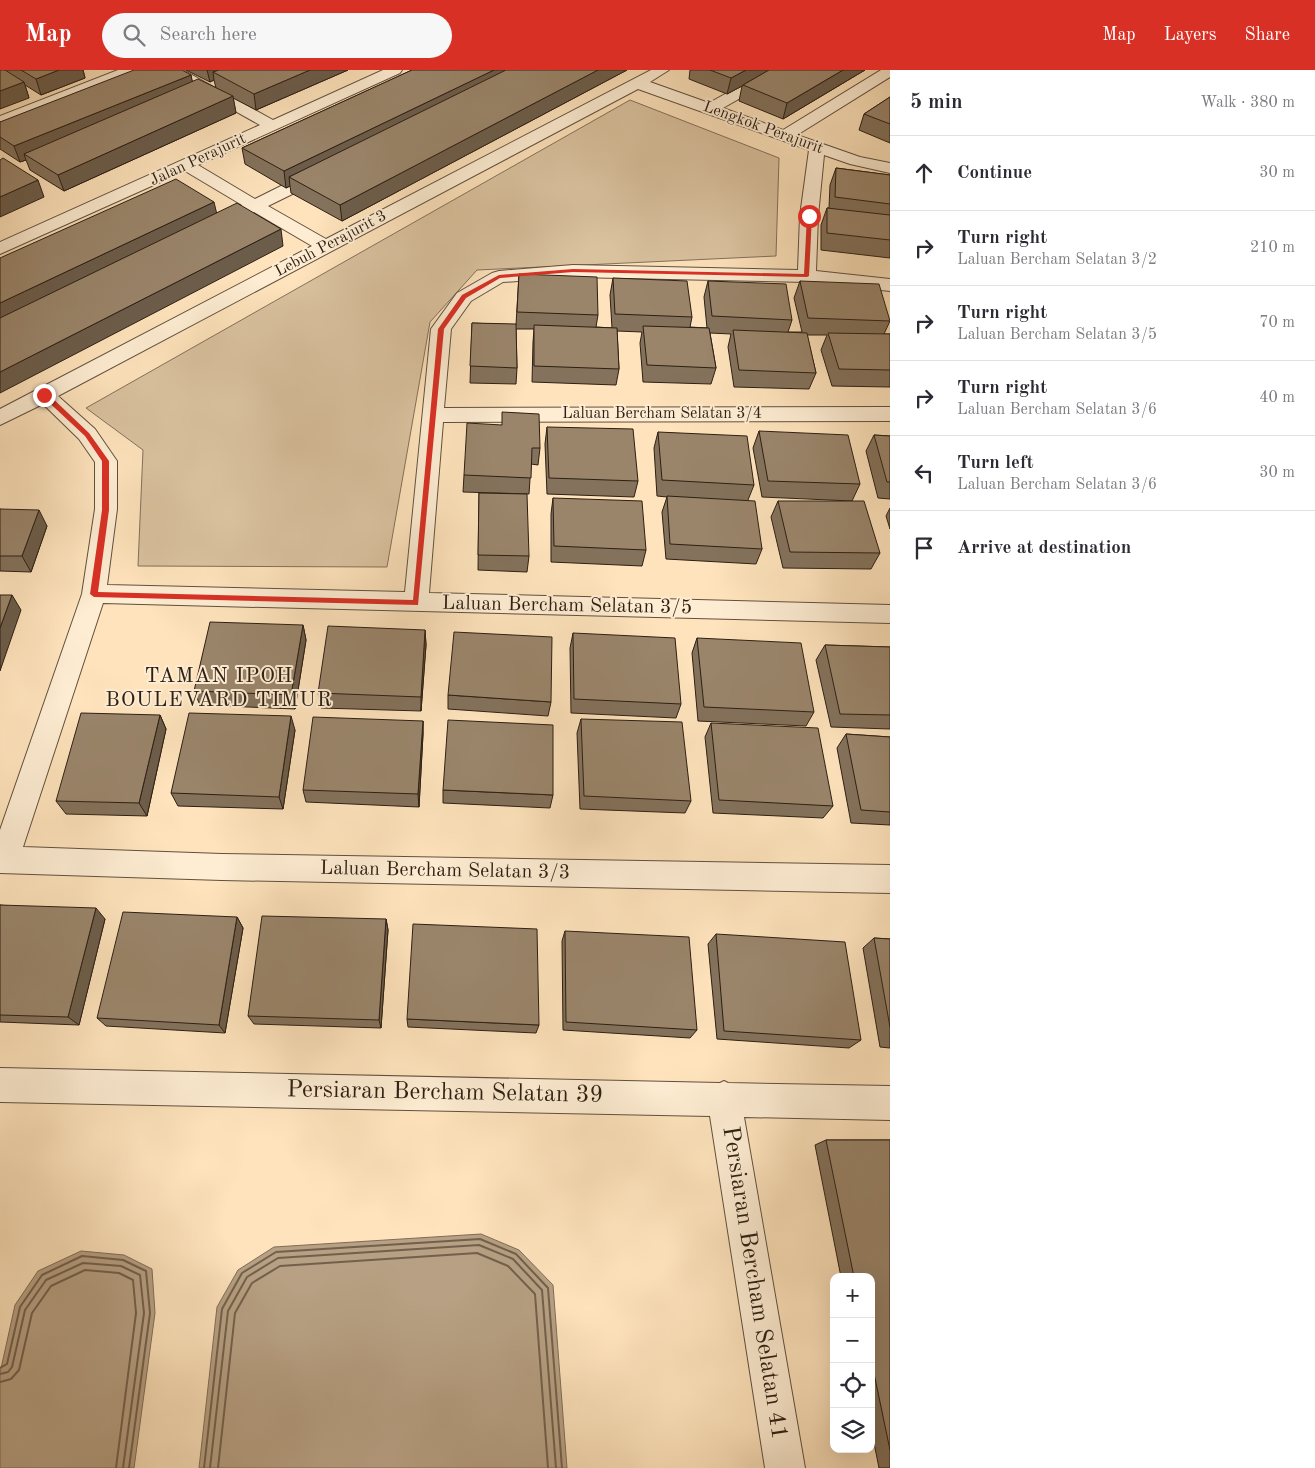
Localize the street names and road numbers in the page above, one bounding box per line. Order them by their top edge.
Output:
street label: Lengkok Perajurit [701,99,826,157]
street label: Jalan Perajurit [148,131,249,189]
street label: Lebuh Perajurit 3 [273,208,389,280]
street label: Laluan Bercham Selatan 3/4 [562,406,762,422]
street label: Laluan Bercham Selatan 3/5 [442,594,692,618]
street label: Laluan Bercham Selatan 3/3 [320,859,570,883]
street label: Persiaran Bercham Selatan 39 [286,1078,604,1108]
street label: Persiaran Bercham Selatan 41 [717,1125,791,1441]

